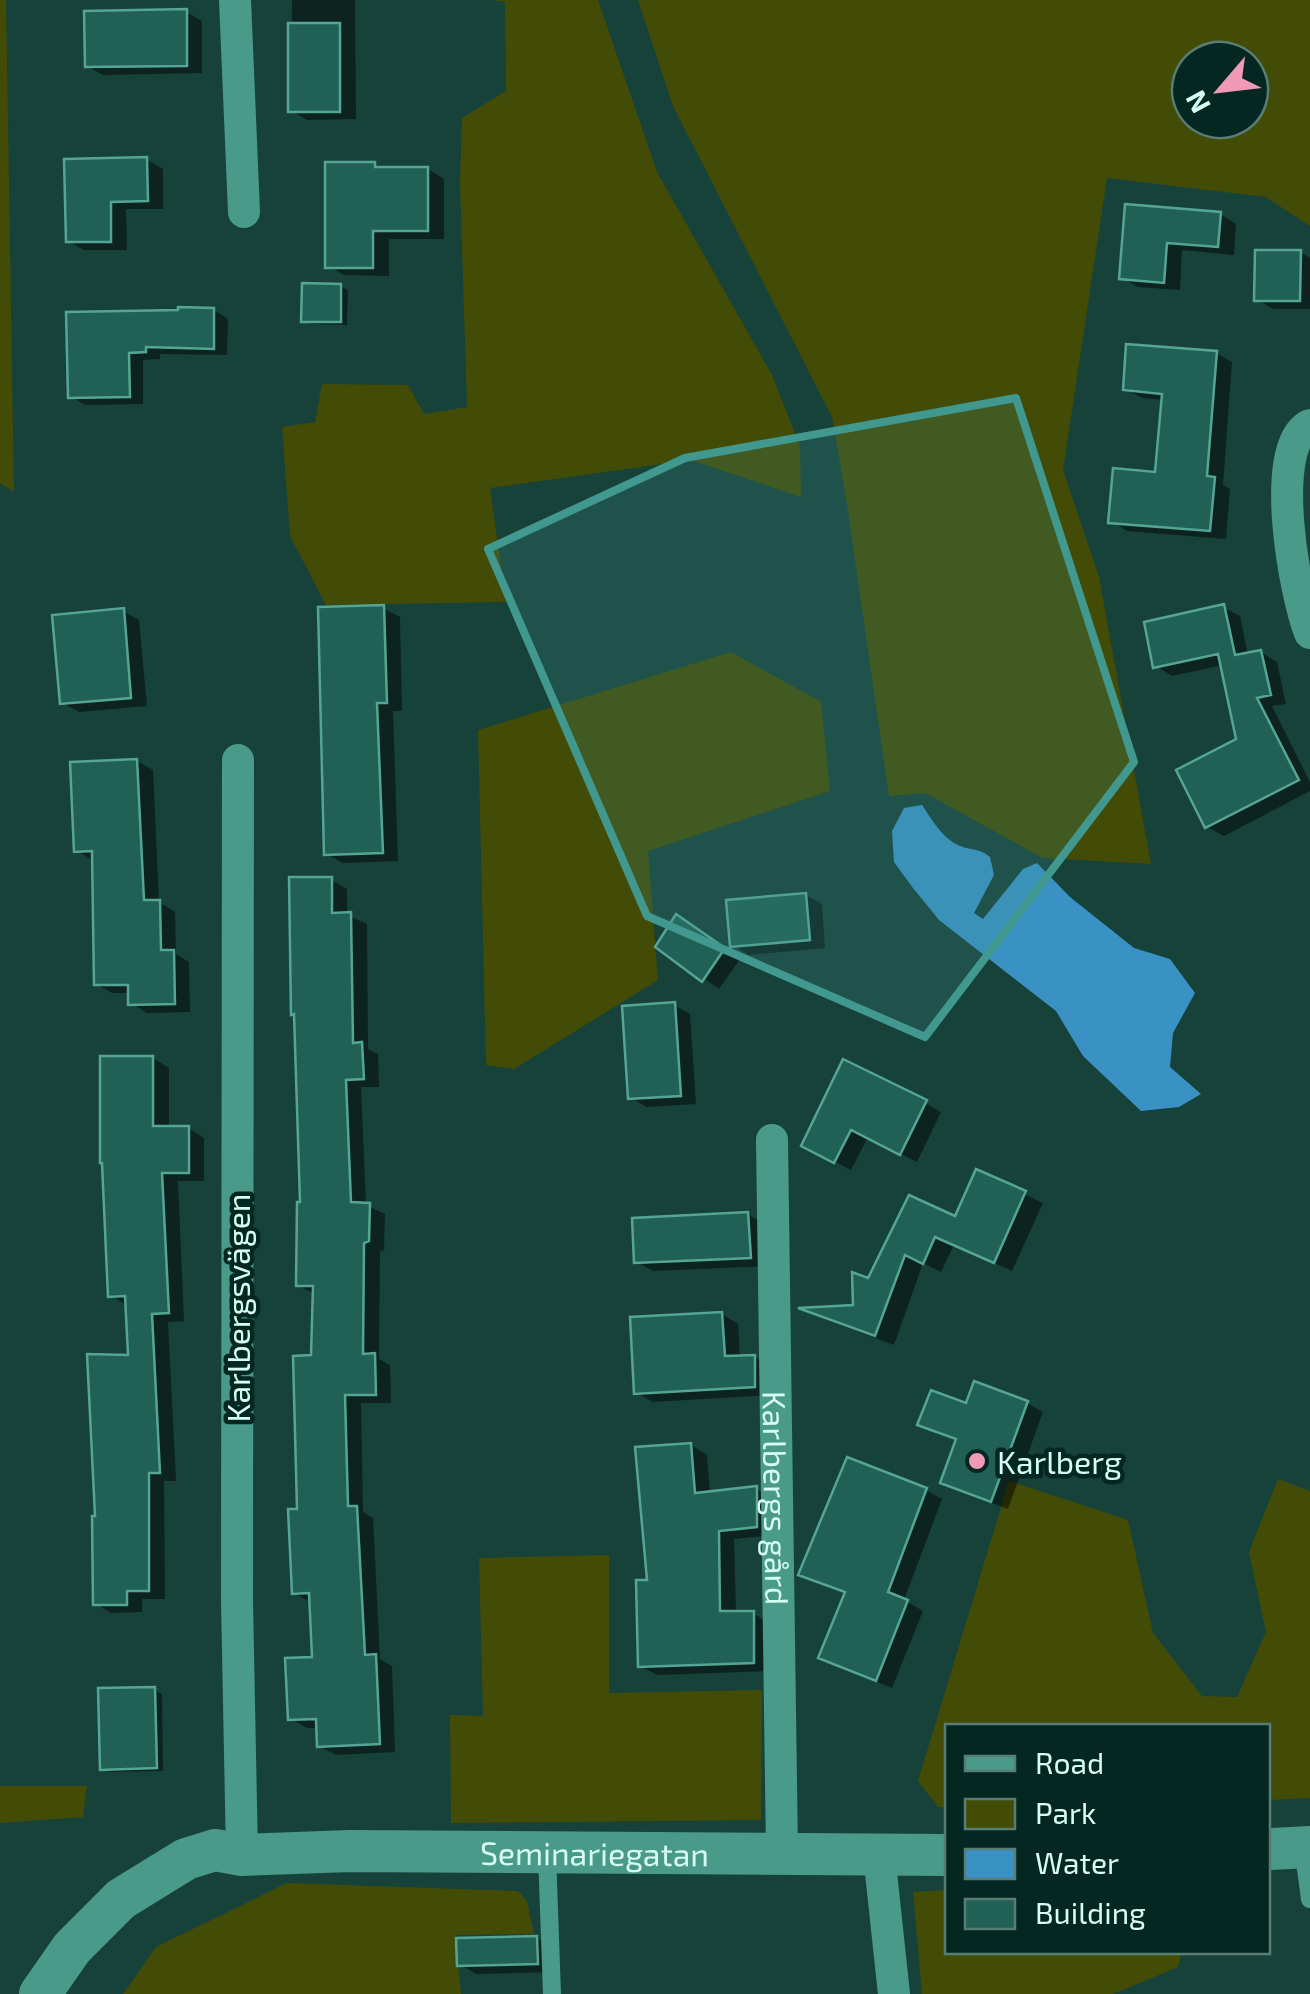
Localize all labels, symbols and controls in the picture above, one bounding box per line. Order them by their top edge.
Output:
north arrow [1170,40,1270,140]
text: N [1177,85,1217,119]
street label: Karlbergsvägen [218,1194,256,1422]
street label: Karlbergs gård [757,1390,798,1605]
place label: Karlberg [997,1442,1122,1480]
marker: Karlberg [966,1450,988,1472]
legend [945,1724,1270,1954]
text: Road [1035,1744,1104,1780]
text: Park [1035,1794,1096,1830]
street label: Seminariegatan [480,1833,709,1872]
text: Water [1035,1844,1119,1880]
text: Building [1035,1894,1146,1930]

